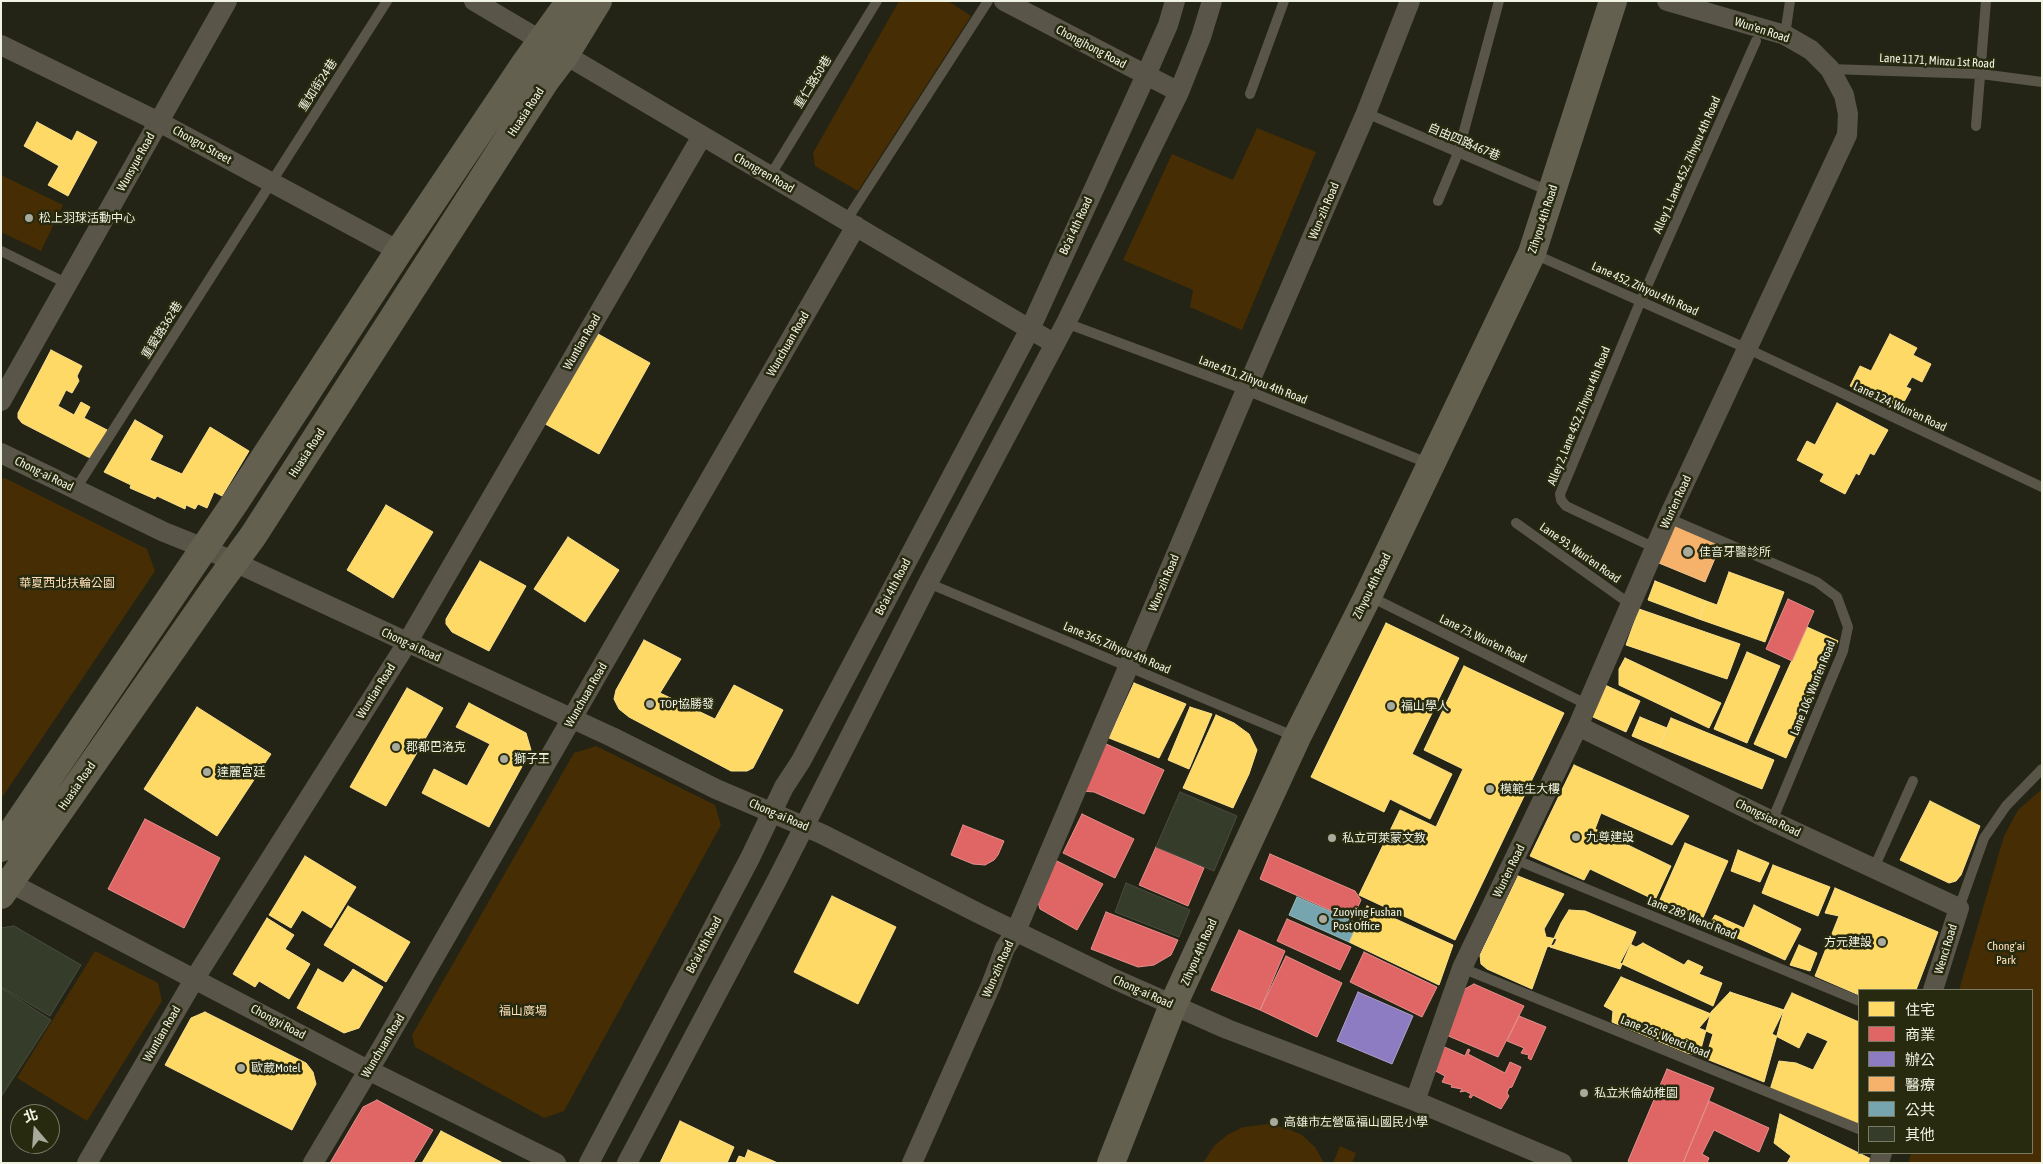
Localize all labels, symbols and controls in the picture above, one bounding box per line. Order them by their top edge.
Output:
street label: Wun'en Road [1733,14,1791,46]
street label: Chongjhong Road [1053,22,1129,72]
street label: Lane 1171, Minzu 1st Road [1879,51,1995,71]
street label: 重仁路50巷 [791,53,835,111]
street label: 重如街24巷 [296,56,340,114]
street label: Huasia Road [505,85,547,139]
street label: Alley 1, Lane 452, Zihyou 4th Road [1650,94,1724,236]
street label: 自由四路467巷 [1426,120,1502,164]
street label: Chongru Street [170,123,234,167]
street label: Wunsyue Road [114,130,158,194]
street label: Chongren Road [731,150,797,196]
street label: Wun-zih Road [1306,180,1342,242]
street label: Zihyou 4th Road [1525,183,1561,255]
street label: Bo'ai 4th Road [1056,195,1096,257]
place label: 松上羽球活動中心 [39,211,135,225]
marker: 松上羽球活動中心 [23,212,35,224]
street label: Lane 452, Zihyou 4th Road [1589,259,1701,319]
street label: 重愛路362巷 [139,299,185,361]
street label: Wunchuan Road [764,309,812,379]
street label: Wuntian Road [560,311,604,373]
street label: Alley 2, Lane 452, Zihyou 4th Road [1544,344,1614,488]
street label: Lane 411, Zihyou 4th Road [1197,353,1309,407]
street label: Lane 124, Wun'en Road [1851,379,1949,435]
street label: Huasia Road [286,426,328,480]
street label: Chong-ai Road [12,454,76,494]
street label: Wun'en Road [1657,473,1695,531]
street label: Lane 93, Wun'en Road [1537,520,1623,586]
marker: 佳音牙醫診所 [1681,545,1695,559]
place label: 佳音牙醫診所 [1699,545,1771,559]
street label: Zihyou 4th Road [1350,551,1394,621]
street label: Wun-zih Road [1146,552,1182,614]
street label: Bo'ai 4th Road [872,556,914,618]
park label: 華夏西北扶輪公園 [19,576,115,590]
street label: Lane 73, Wun'en Road [1437,612,1529,666]
street label: Lane 365, Zihyou 4th Road [1061,619,1173,677]
street label: Chong-ai Road [379,625,443,665]
street label: Lane 106, Wun'en Road [1787,638,1839,738]
street label: Wunchuan Road [562,660,610,730]
street label: Wuntian Road [353,661,399,721]
place label: TOP協勝發 [660,697,714,711]
marker: TOP協勝發 [644,698,656,710]
place label: 福山學人 [1401,699,1449,713]
marker: 福山學人 [1385,700,1397,712]
place label: 郡都巴洛克 [406,740,466,754]
marker: 郡都巴洛克 [390,741,402,753]
place label: 獅子王 [514,752,550,766]
marker: 獅子王 [498,753,510,765]
street label: Huasia Road [55,759,99,813]
place label: 達麗宮廷 [217,765,265,779]
marker: 達麗宮廷 [201,766,213,778]
place label: 模範生大樓 [1500,782,1560,796]
marker: 模範生大樓 [1484,783,1496,795]
street label: Chong-ai Road [747,796,811,834]
street label: Chongsiao Road [1733,796,1803,840]
place label: 九尊建設 [1586,830,1634,844]
place label: 私立可萊蒙文教 [1342,831,1426,845]
marker: 九尊建設 [1570,831,1582,843]
marker: 私立可萊蒙文教 [1326,832,1338,844]
street label: Wun'en Road [1490,842,1528,900]
street label: Lane 289, Wenci Road [1645,893,1739,943]
place label: Zuoying Fushan Post Office [1333,905,1402,933]
marker: Zuoying Fushan Post Office [1317,913,1329,925]
street label: Bo'ai 4th Road [683,914,725,976]
street label: Zihyou 4th Road [1178,916,1220,988]
street label: Wenci Road [1932,922,1960,976]
place label: 方元建設 [1824,935,1872,949]
marker: 方元建設 [1876,936,1888,948]
street label: Wun-zih Road [979,938,1017,1000]
park label: Chong'ai Park [1987,939,2025,967]
street label: Chong-ai Road [1111,972,1175,1012]
legend [1858,989,2033,1154]
text: 住宅 [1905,1001,1935,1018]
street label: Chongyi Road [248,1002,308,1042]
street label: Wuntian Road [140,1003,184,1065]
park label: 福山廣場 [499,1004,547,1018]
street label: Wunchuan Road [358,1011,408,1081]
street label: Lane 265, Wenci Road [1618,1012,1712,1062]
text: 商業 [1905,1026,1935,1043]
text: 辦公 [1905,1051,1935,1068]
place label: 歐葳Motel [251,1061,301,1075]
marker: 歐葳Motel [235,1062,247,1074]
text: 醫療 [1905,1076,1935,1093]
place label: 私立米倫幼稚園 [1594,1086,1678,1100]
marker: 私立米倫幼稚園 [1578,1087,1590,1099]
text: 公共 [1905,1101,1935,1118]
north arrow [10,1104,60,1154]
text: 北 [22,1106,40,1125]
place label: 高雄市左營區福山國民小學 [1284,1115,1428,1129]
marker: 高雄市左營區福山國民小學 [1268,1116,1280,1128]
text: 其他 [1905,1126,1935,1143]

